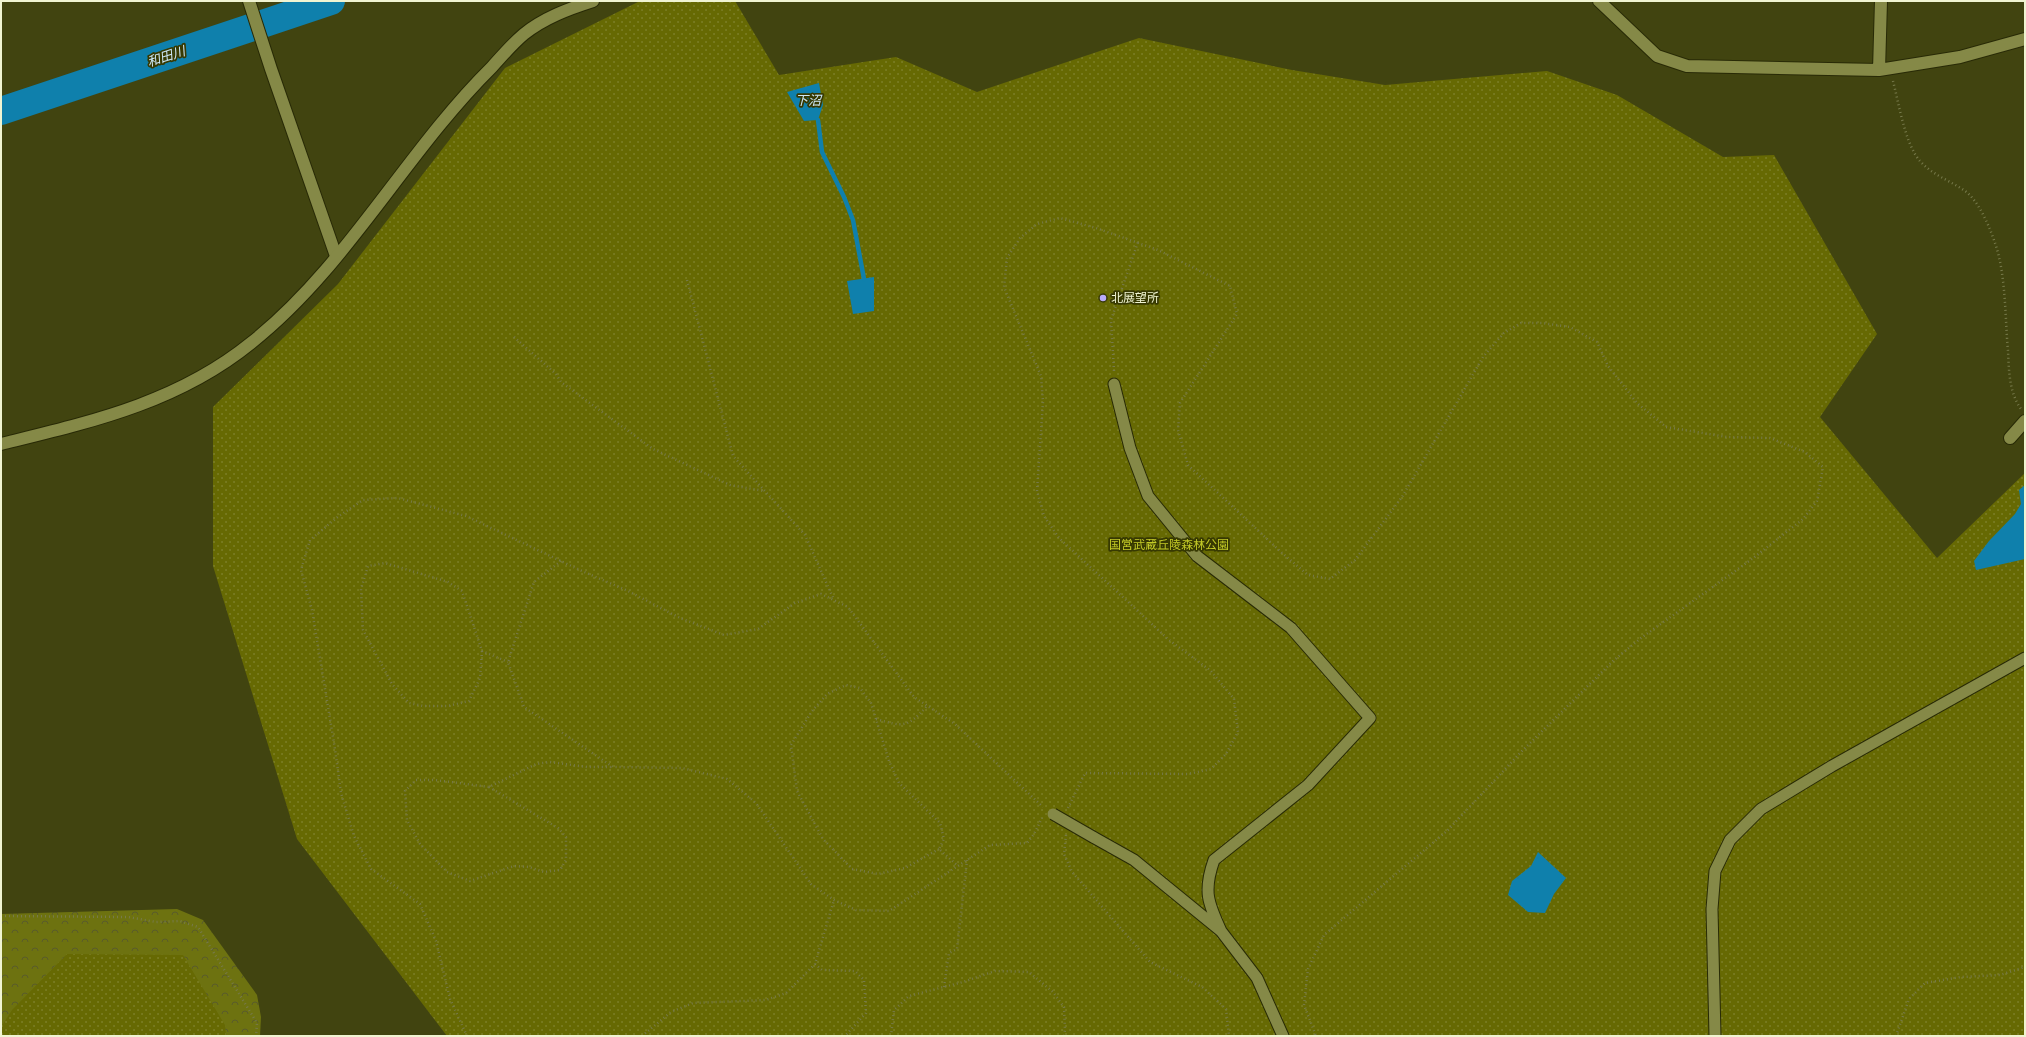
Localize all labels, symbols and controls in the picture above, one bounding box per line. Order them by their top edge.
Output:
water label: 和田川 [145,42,190,72]
water label: 下沼 [795,92,823,110]
place label: 北展望所 [1111,290,1159,307]
marker: 北展望所 [1098,293,1108,303]
park label: 国営武蔵丘陵森林公園 [1109,537,1229,554]

